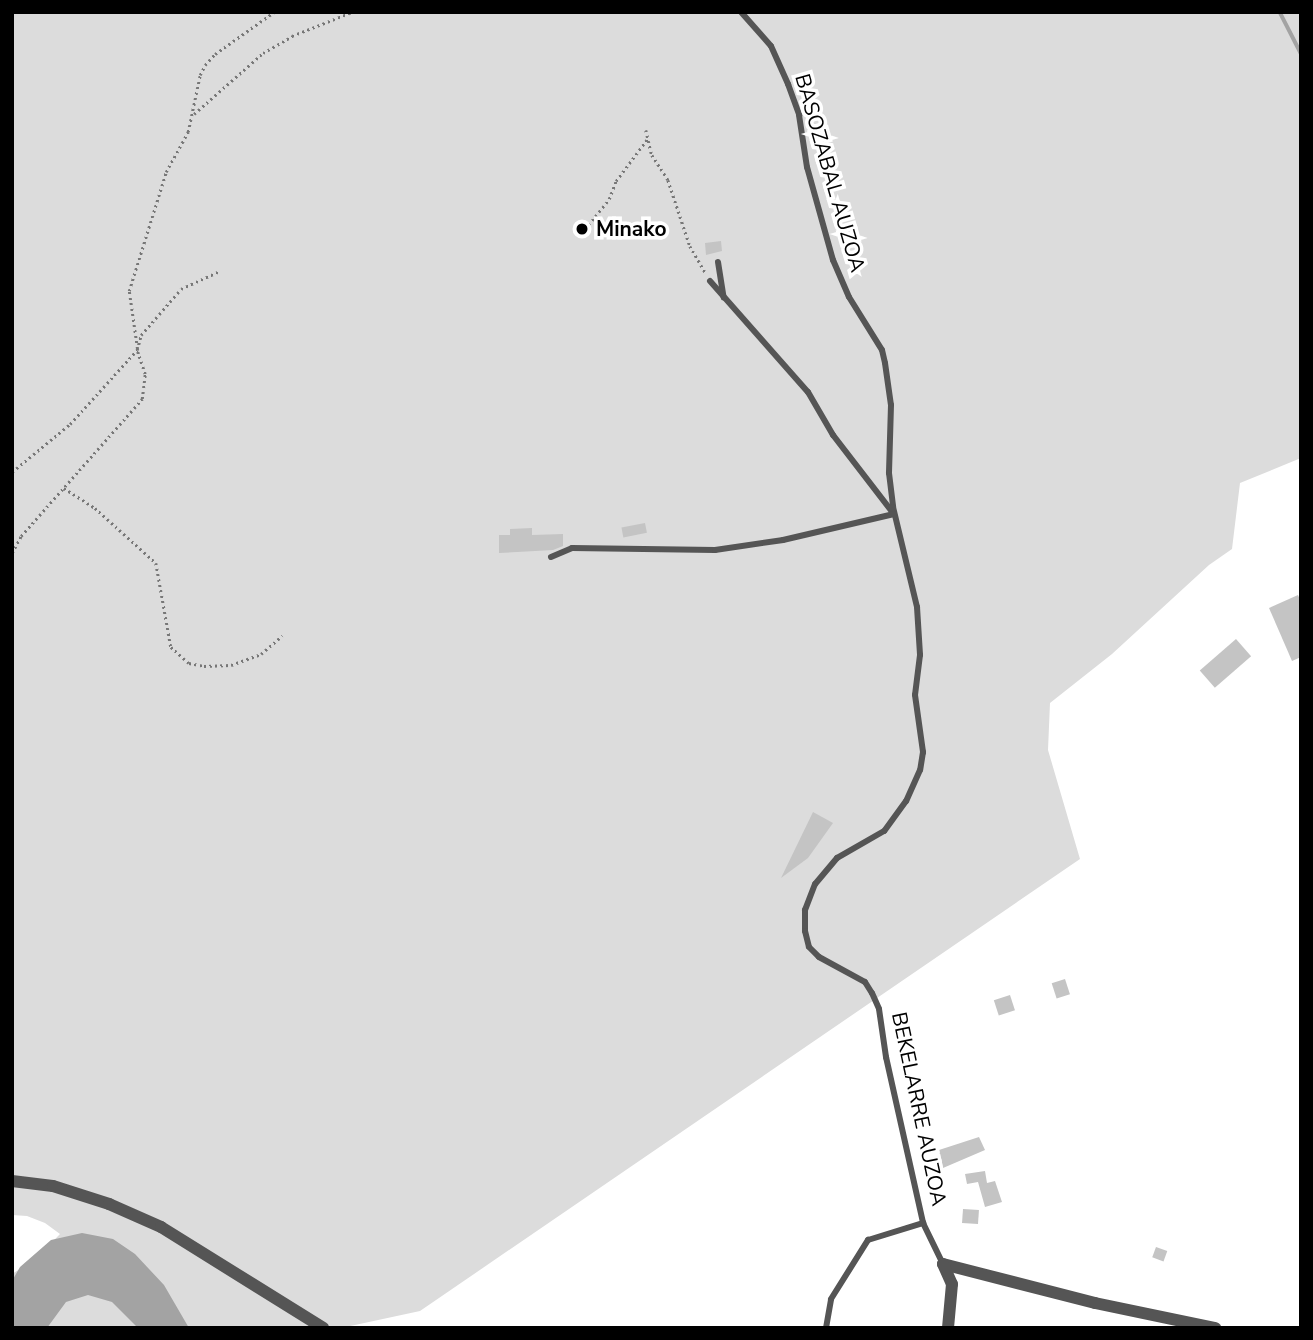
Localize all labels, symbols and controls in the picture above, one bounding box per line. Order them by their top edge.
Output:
street label: BASOZABAL AUZOA [790,71,870,275]
place label: Minako [596,216,666,242]
marker: Minako [574,221,590,237]
street label: BEKELARRE AUZOA [886,1010,952,1208]

